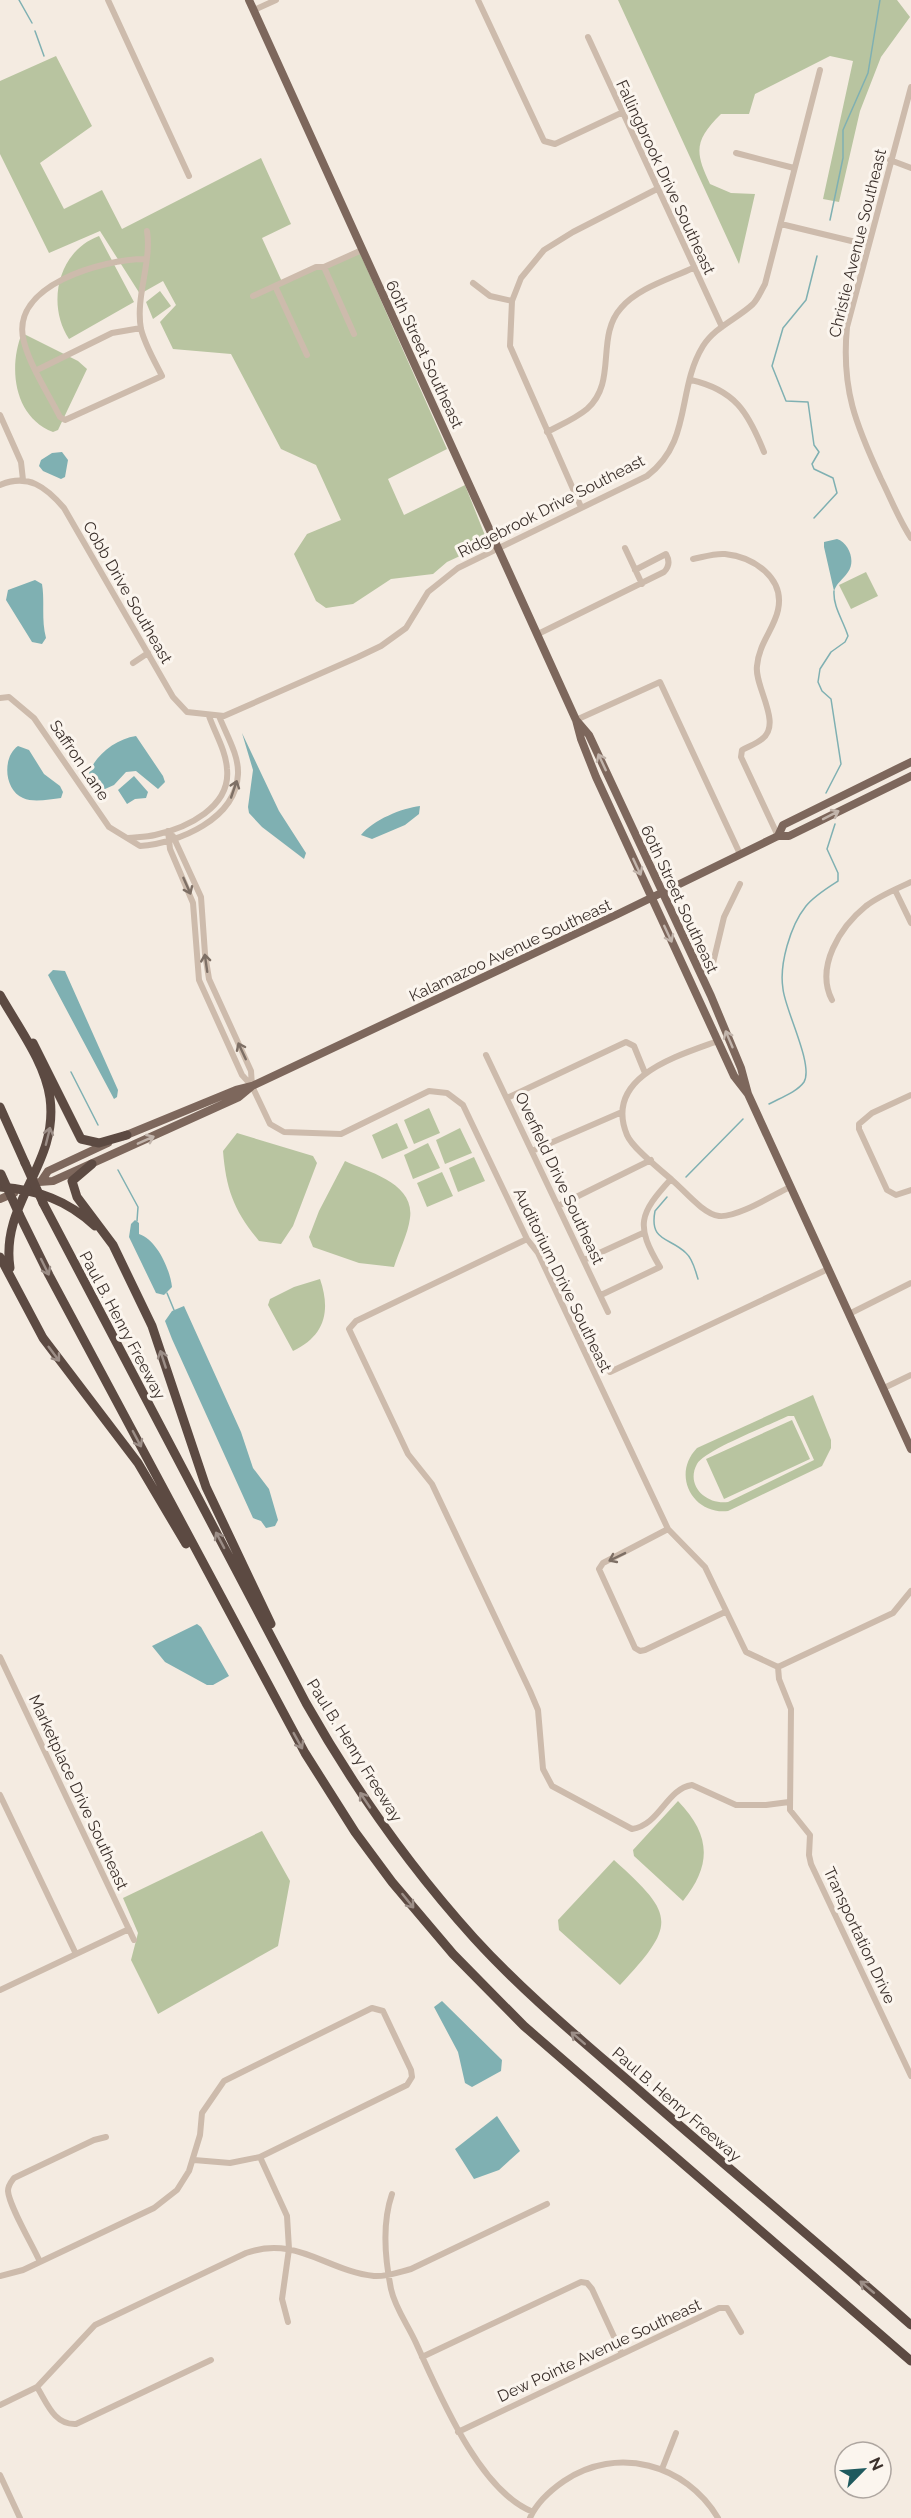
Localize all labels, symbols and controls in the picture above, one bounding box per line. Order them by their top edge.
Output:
street label: Fallingbrook Drive Southeast [612,77,719,278]
street label: Christie Avenue Southeast [825,146,890,339]
street label: 60th Street Southeast [382,277,468,432]
street label: Ridgebrook Drive Southeast [455,451,648,562]
street label: Cobb Drive Southeast [79,518,176,667]
street label: Saffron Lane [46,717,113,804]
one-way arrow [596,754,607,772]
one-way arrow [229,780,240,798]
one-way arrow [822,809,840,821]
street label: 60th Street Southeast [637,822,723,977]
one-way arrow [631,858,643,876]
one-way arrow [181,876,193,894]
street label: Kalamazoo Avenue Southeast [406,895,615,1006]
one-way arrow [662,925,674,943]
one-way arrow [200,953,211,973]
one-way arrow [723,1031,734,1049]
one-way arrow [235,1043,247,1061]
street label: Overfield Drive Southeast [511,1089,608,1268]
one-way arrow [42,1127,54,1146]
one-way arrow [136,1134,154,1146]
street label: Auditorium Drive Southeast [510,1185,616,1376]
street label: Paul B. Henry Freeway [75,1248,170,1403]
one-way arrow [40,1257,51,1275]
one-way arrow [48,1345,61,1361]
one-way arrow [157,1350,168,1369]
one-way arrow [132,1429,143,1447]
one-way arrow [214,1532,226,1549]
one-way arrow [608,1551,626,1563]
street label: Paul B. Henry Freeway [303,1675,406,1825]
street label: Marketplace Drive Southeast [25,1692,132,1893]
one-way arrow [293,1731,304,1749]
one-way arrow [358,1791,371,1808]
street label: Transportation Drive [820,1864,900,2007]
one-way arrow [401,1893,414,1909]
one-way arrow [571,2031,586,2045]
street label: Paul B. Henry Freeway [608,2043,745,2166]
one-way arrow [860,2280,875,2294]
street label: Dew Pointe Avenue Southeast [494,2295,705,2406]
north arrow [833,2440,893,2500]
text: N [865,2454,887,2473]

